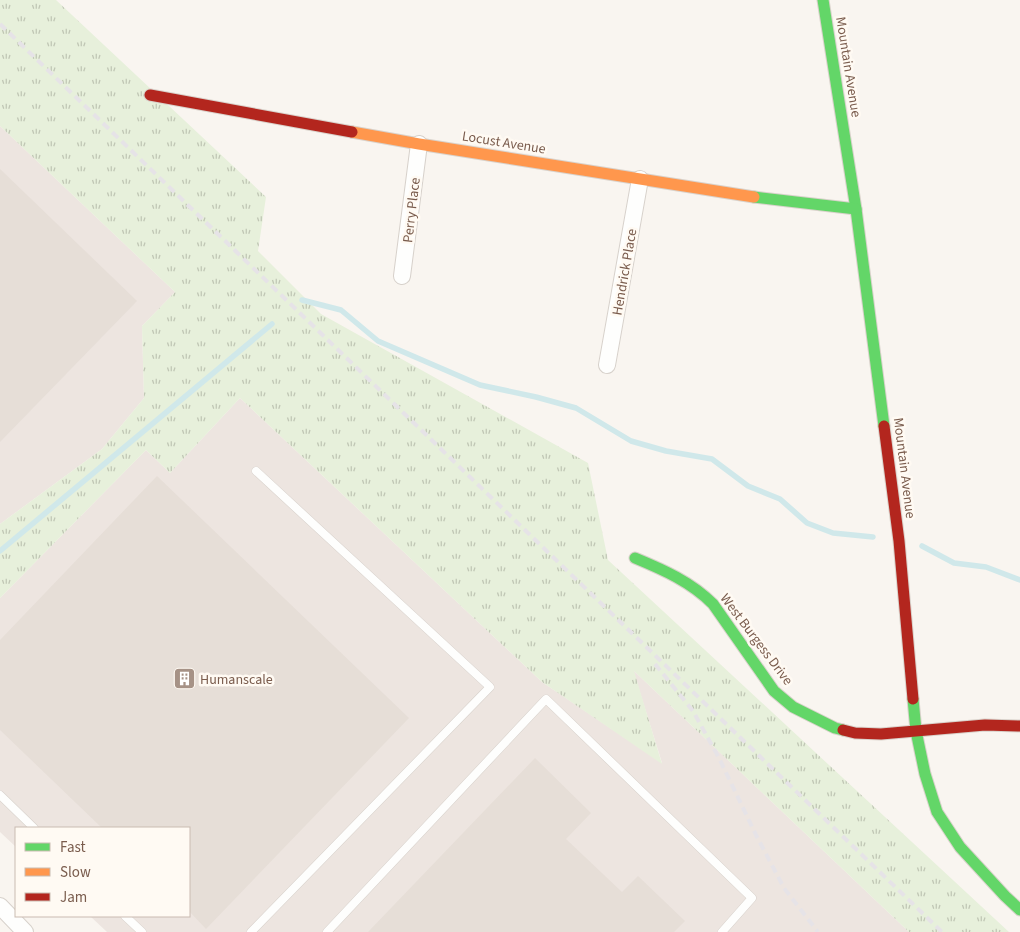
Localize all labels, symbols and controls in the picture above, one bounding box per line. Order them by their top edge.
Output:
street label: Mountain Avenue [830,15,866,119]
street label: Locust Avenue [461,127,547,159]
street label: Perry Place [398,176,426,244]
street label: Hendrick Place [608,227,642,317]
street label: Mountain Avenue [888,416,920,520]
street label: West Burgess Drive [715,590,797,690]
building icon: Humanscale [172,667,196,691]
place label: Humanscale [200,670,273,690]
legend [15,827,190,917]
text: Fast [60,837,86,858]
text: Slow [60,862,91,883]
text: Jam [60,887,87,908]

